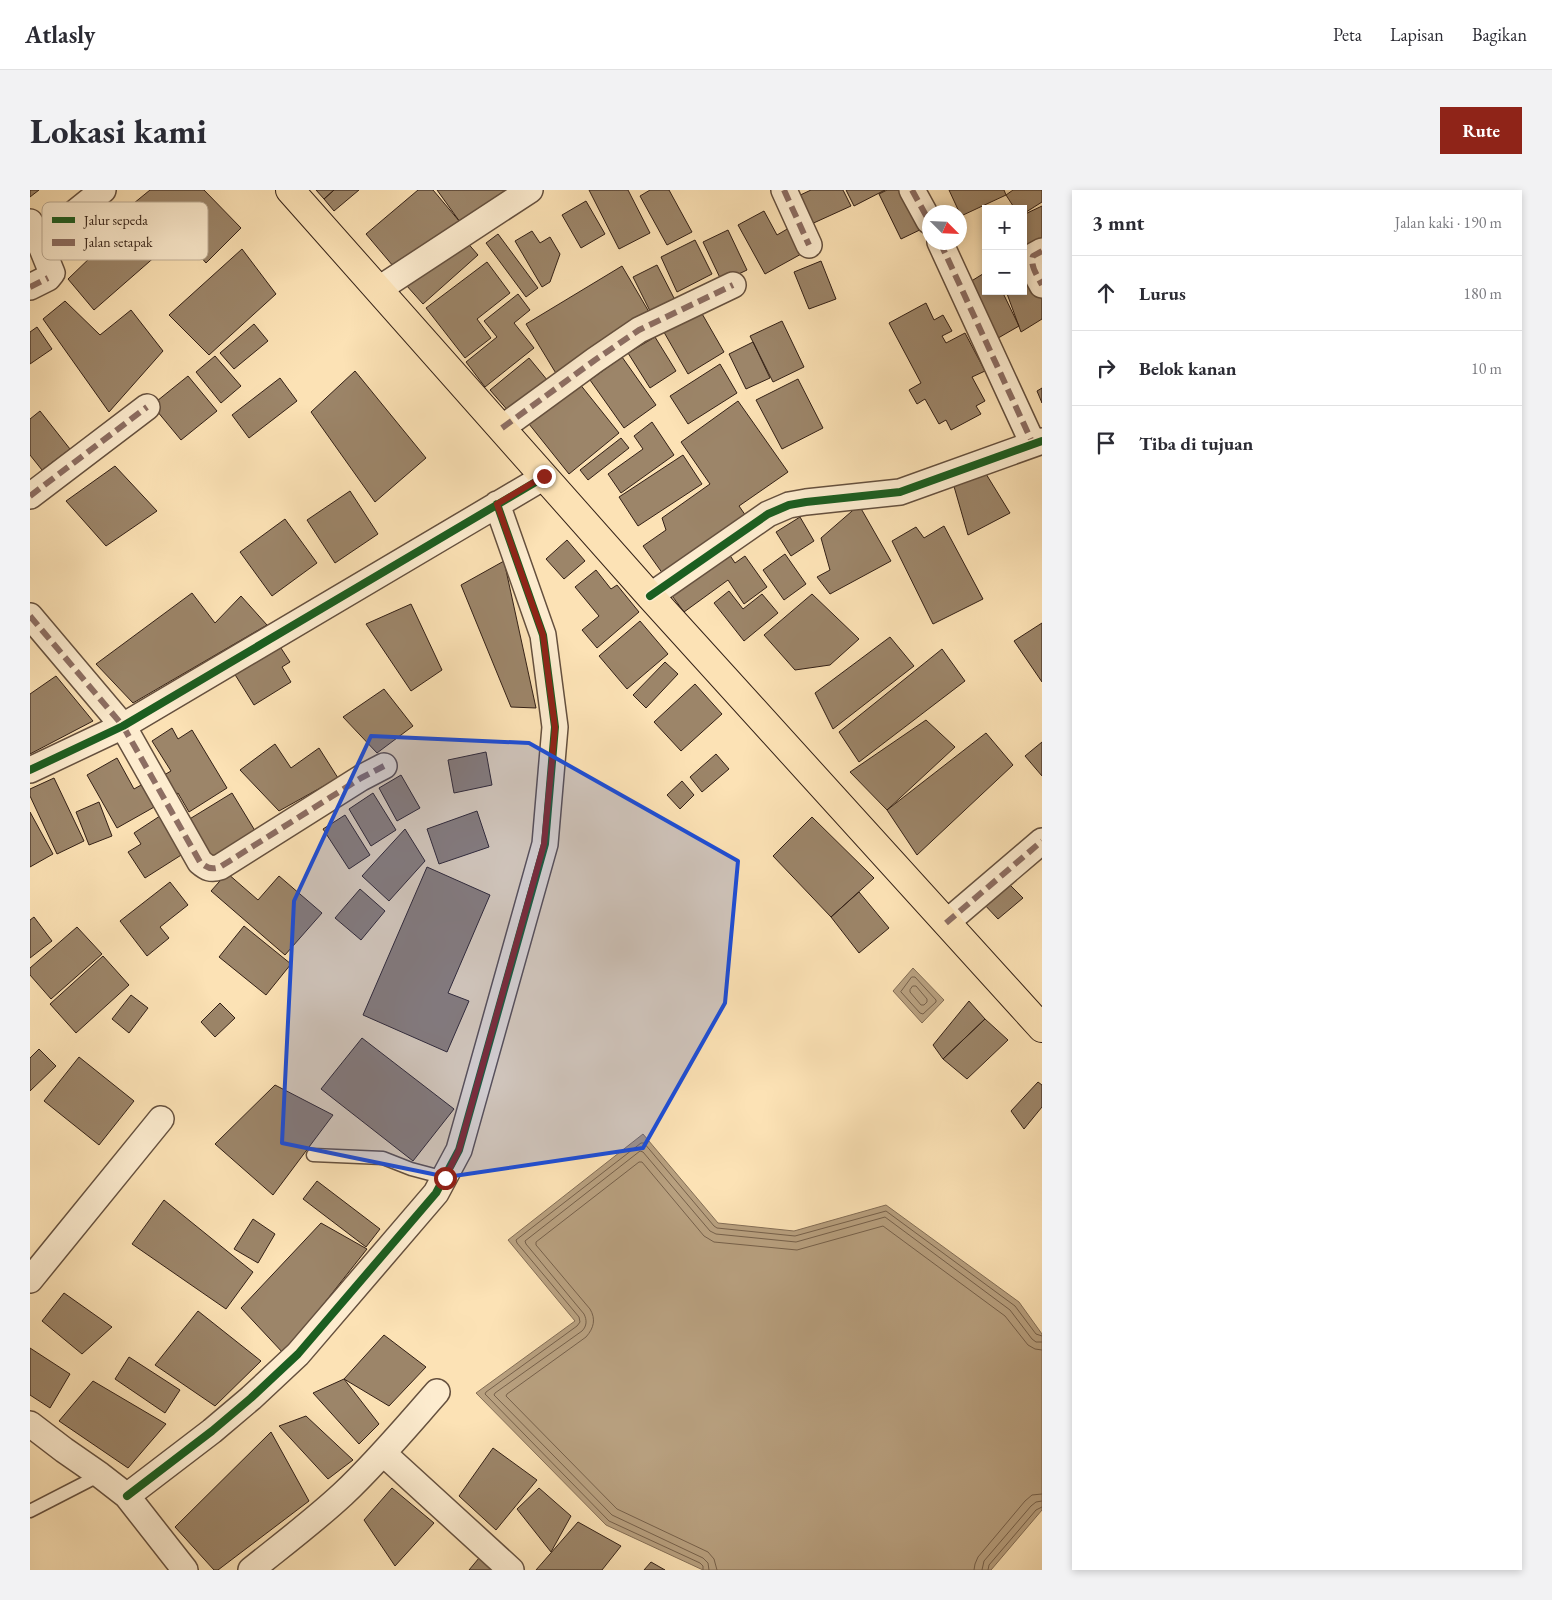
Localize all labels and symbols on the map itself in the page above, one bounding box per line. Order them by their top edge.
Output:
legend [42,202,208,260]
north arrow [922,205,967,250]
text: Jalur sepeda [83,211,148,229]
text: Jalan setapak [83,233,153,251]
route end [533,465,556,488]
route start [434,1167,457,1190]

